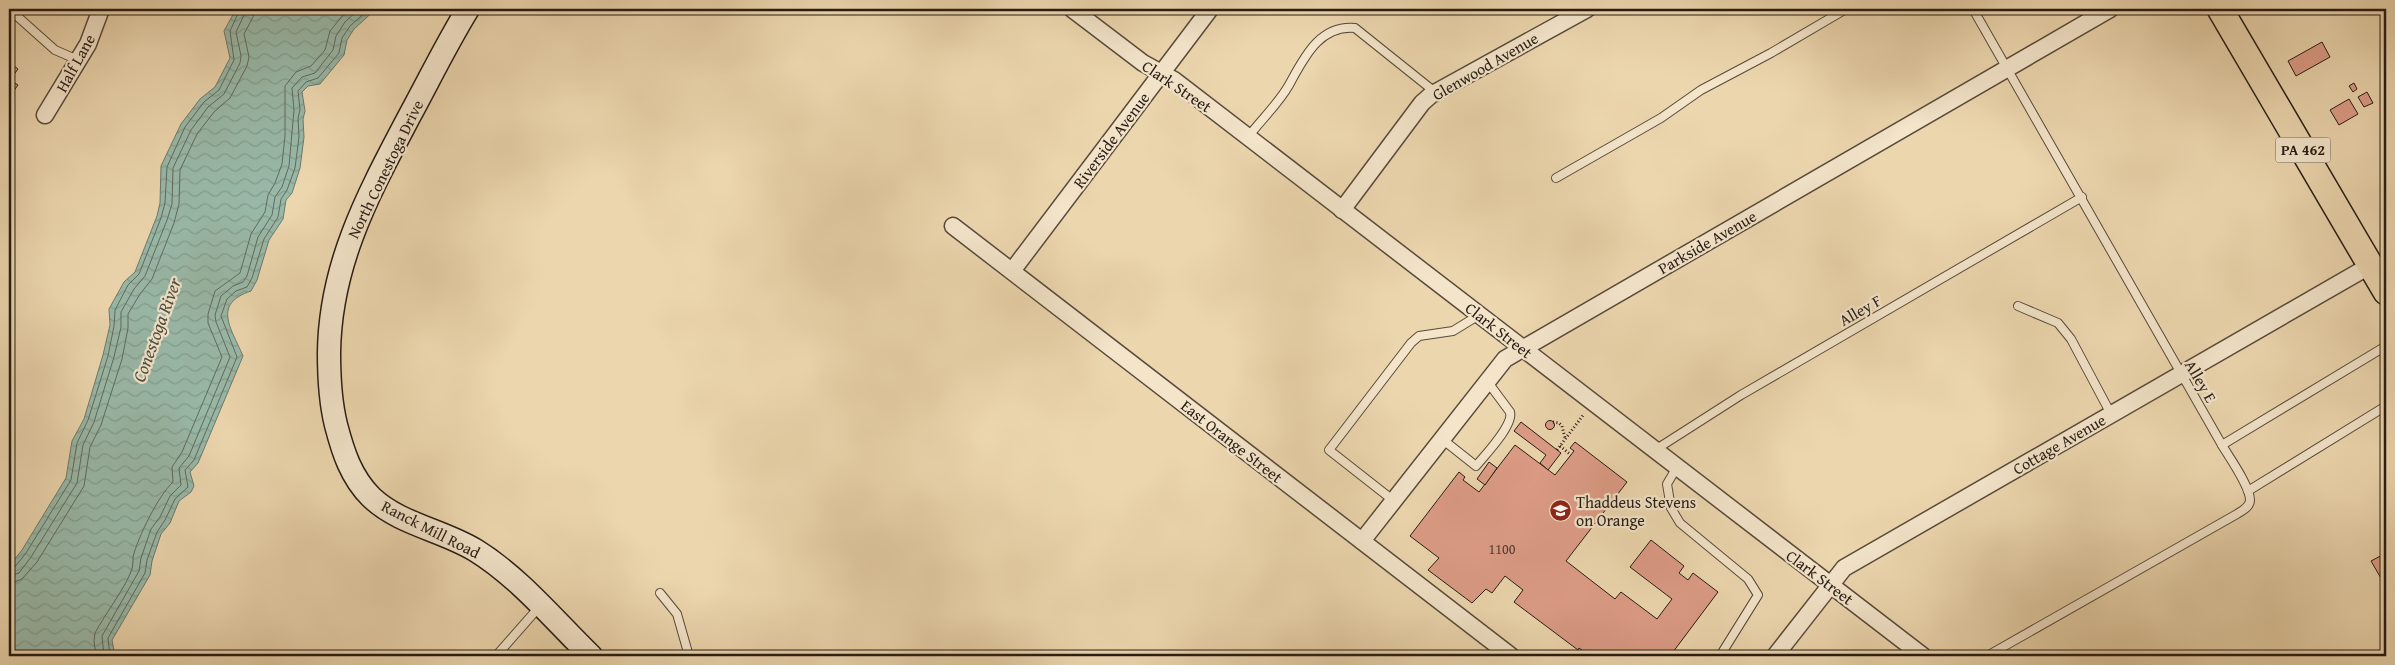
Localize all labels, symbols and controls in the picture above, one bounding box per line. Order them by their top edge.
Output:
street label: Glenwood Avenue [1427,26,1543,106]
street label: Half Lane [49,30,101,96]
street label: Clark Street [1137,54,1217,118]
street label: Riverside Avenue [1067,87,1155,193]
street label: North Conestoga Drive [341,96,429,242]
road number: PA 462 [2276,138,2330,162]
street label: Parkside Avenue [1653,204,1761,280]
water label: Conestoga River [125,273,188,386]
street label: Alley F [1834,288,1886,332]
street label: Clark Street [1460,296,1538,364]
street label: Alley E [2179,355,2223,407]
street label: East Orange Street [1176,394,1288,489]
street label: Cottage Avenue [2008,408,2110,480]
place label: Thaddeus Stevens on Orange [1576,490,1696,532]
street label: Ranck Mill Road [378,494,485,564]
school or university icon: Thaddeus Stevens on Orange [1548,499,1572,523]
house number: 1100 [1489,539,1516,559]
street label: Clark Street [1781,544,1859,611]

